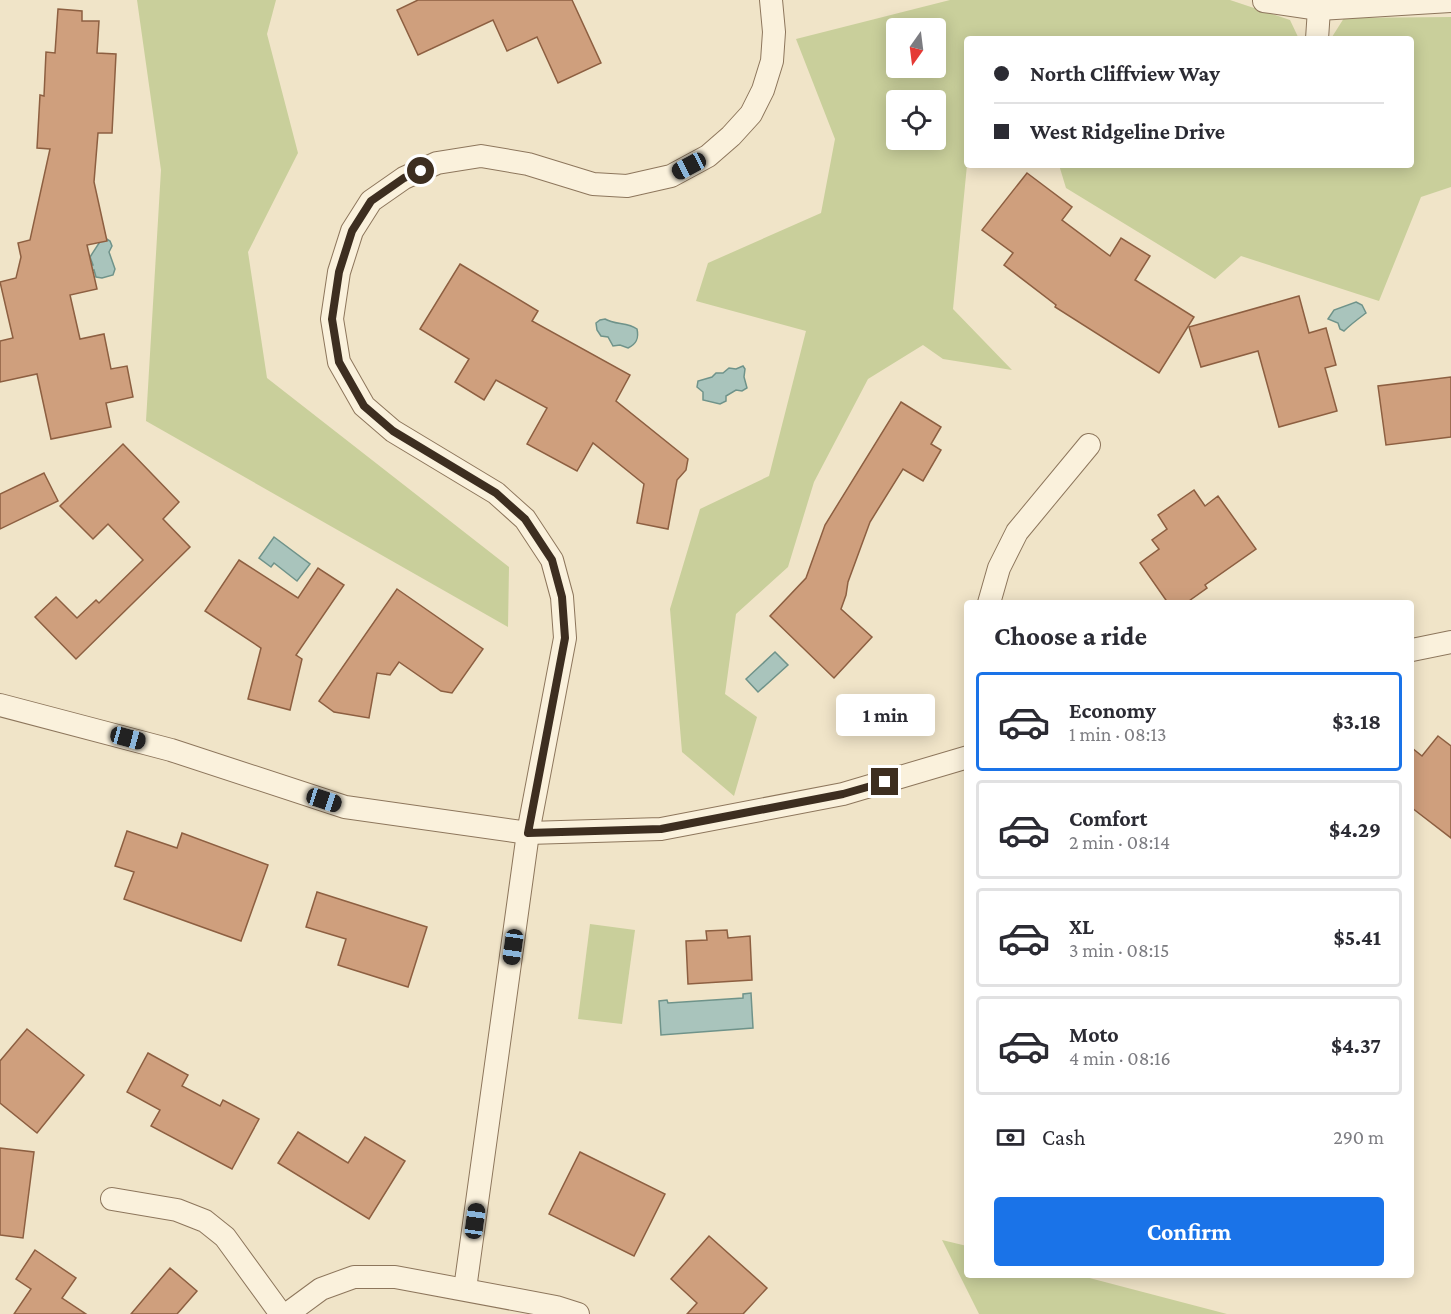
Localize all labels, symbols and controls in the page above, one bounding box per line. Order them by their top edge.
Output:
north arrow [886,18,946,78]
map controls [886,18,946,150]
text: North Cliffview Way [1030,61,1220,86]
button: locate [886,90,946,150]
text: West Ridgeline Drive [1030,119,1225,144]
car [669,150,709,182]
route start [407,157,434,184]
text: Choose a ride [994,621,1147,651]
callout: 1 min [836,695,934,737]
icon: car [997,695,1051,749]
text: Economy [1069,698,1156,723]
text: 1 min [863,704,908,726]
text: $3.18 [1332,709,1381,734]
text: 1 min · 08:13 [1069,723,1167,745]
car [108,725,148,751]
route end [871,768,898,795]
car [304,786,344,814]
icon: car [997,803,1051,857]
text: Comfort [1069,806,1147,831]
text: $4.29 [1329,817,1381,842]
text: 2 min · 08:14 [1069,831,1170,853]
icon: car [997,911,1051,965]
text: XL [1069,914,1094,939]
text: $5.41 [1333,925,1381,950]
car [502,928,524,966]
text: 3 min · 08:15 [1069,939,1169,961]
icon: car [997,1019,1051,1073]
text: Moto [1069,1022,1119,1047]
text: $4.37 [1331,1033,1381,1058]
text: 4 min · 08:16 [1069,1047,1171,1069]
icon: cash [994,1121,1027,1154]
text: Cash [1042,1125,1086,1150]
text: 290 m [1333,1126,1384,1148]
button: Confirm [994,1197,1384,1266]
car [464,1202,486,1240]

